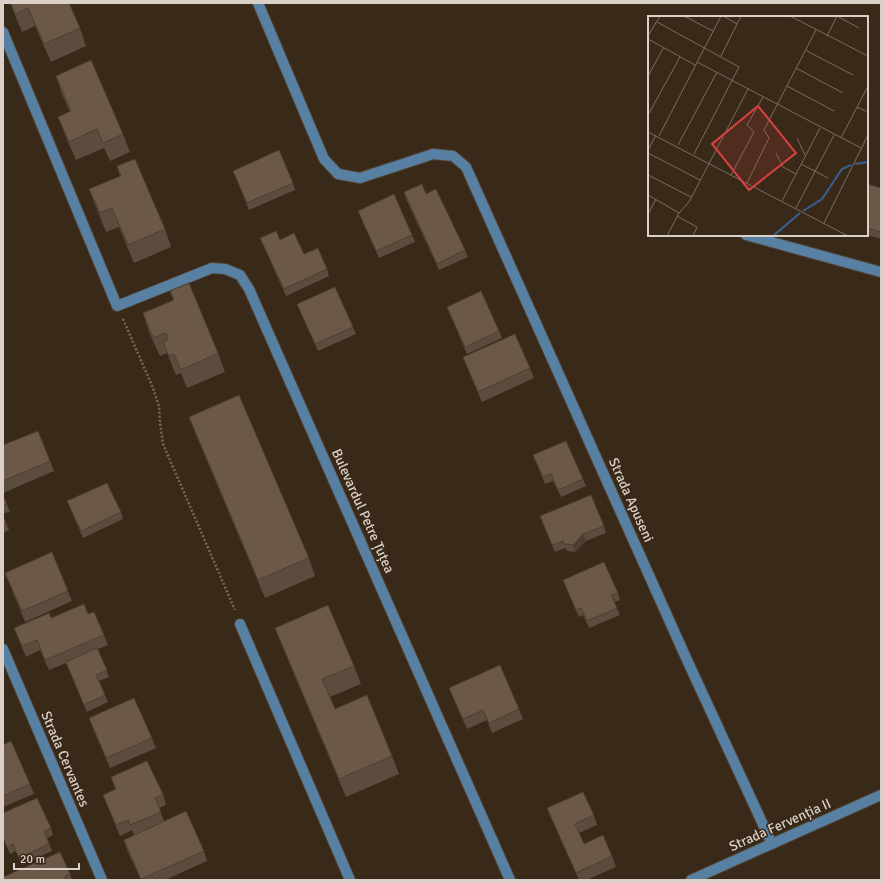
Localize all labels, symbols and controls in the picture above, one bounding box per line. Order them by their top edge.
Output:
inset map [648,16,868,236]
street label: Bulevardul Petre Țuțea [328,446,398,576]
street label: Strada Apuseni [605,455,657,545]
street label: Strada Cervantes [37,709,93,809]
street label: Strada Fervenția II [726,795,834,855]
scale bar [14,845,79,871]
text: 20 m [20,852,45,867]

